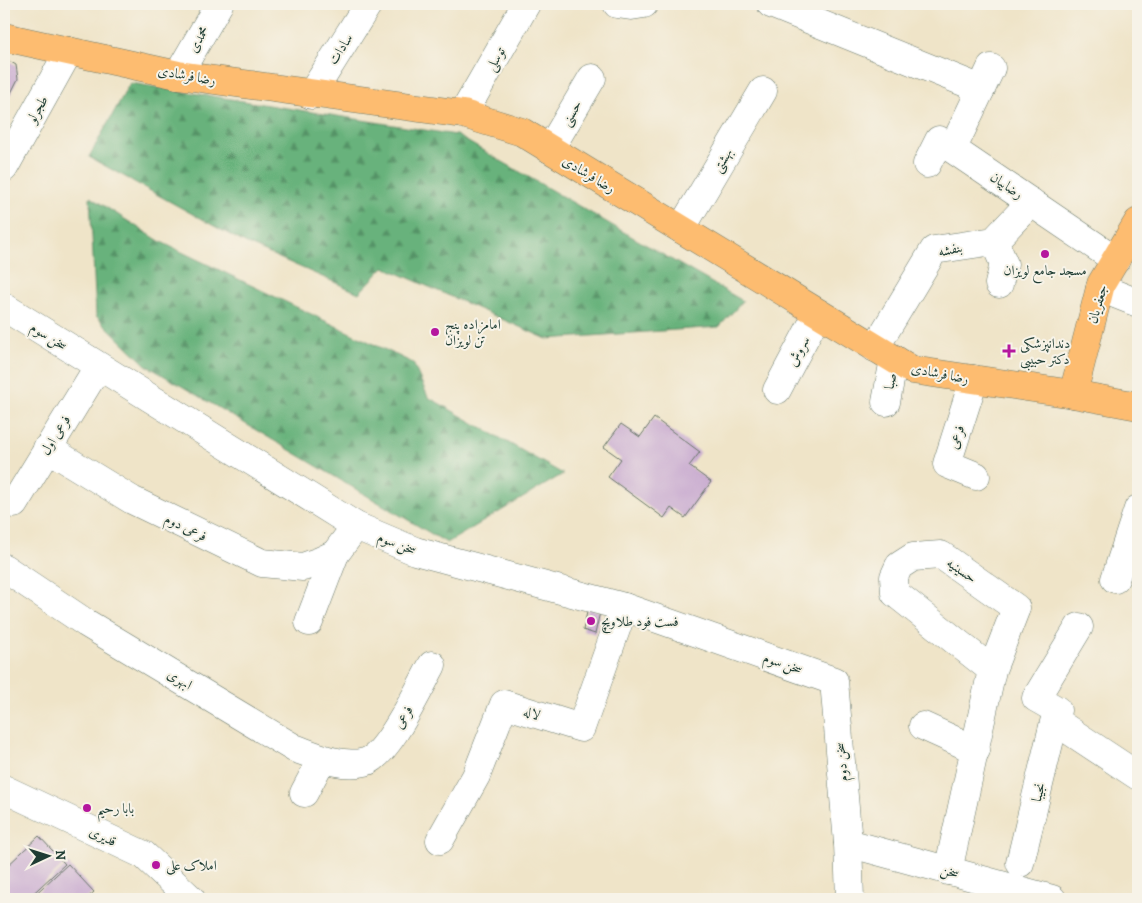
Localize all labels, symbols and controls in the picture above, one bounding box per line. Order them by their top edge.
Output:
street label: محمدی [183,23,214,56]
street label: سادات [323,30,357,68]
street label: توسلی [481,43,510,75]
street label: رضا فرشادی [156,61,217,90]
street label: طجرلو [21,92,53,128]
street label: حسنی [556,97,586,130]
street label: بهشتی [708,144,737,176]
street label: رضا فرشادی [559,151,619,198]
street label: رضاییان [986,167,1027,203]
street label: بنفشه [936,237,964,261]
marker: مسجد جامع لویزان [1039,248,1051,260]
place label: مسجد جامع لویزان [1003,261,1087,284]
street label: جعفریان [1083,282,1112,326]
place label: امامزاده پنج تن لویزان [445,315,501,350]
street label: سخن سوم [25,318,71,358]
marker: امامزاده پنج تن لویزان [429,326,441,338]
street label: سروش [783,332,814,370]
place label: دندانپزشکی دکتر حبیبی [1020,334,1070,371]
marker: دندانپزشکی دکتر حبیبی [1002,344,1016,358]
street label: رضا فرشادی [909,359,970,388]
street label: صبا [880,371,901,391]
street label: فرعی اول [36,412,75,459]
street label: فرعی [944,423,969,451]
street label: فرعی دوم [160,509,210,549]
street label: سخن سوم [374,527,419,562]
street label: حسینیه [943,553,981,588]
place label: فست فود طلاویچ [601,612,679,634]
marker: فست فود طلاویچ [585,615,597,627]
street label: سخن سوم [760,648,805,682]
street label: ابهری [164,665,196,694]
street label: فرعی [389,702,418,732]
street label: لاله [521,702,543,725]
street label: سخن دوم [830,741,856,782]
street label: نجیبا [1027,781,1050,804]
place label: بابا رحیم [97,799,134,822]
marker: بابا رحیم [81,802,93,814]
street label: قدیری [86,822,120,851]
north arrow [22,830,72,880]
text: N [51,849,70,861]
place label: املاک علی [166,856,217,875]
marker: املاک علی [150,859,162,871]
street label: سخن [939,860,961,883]

